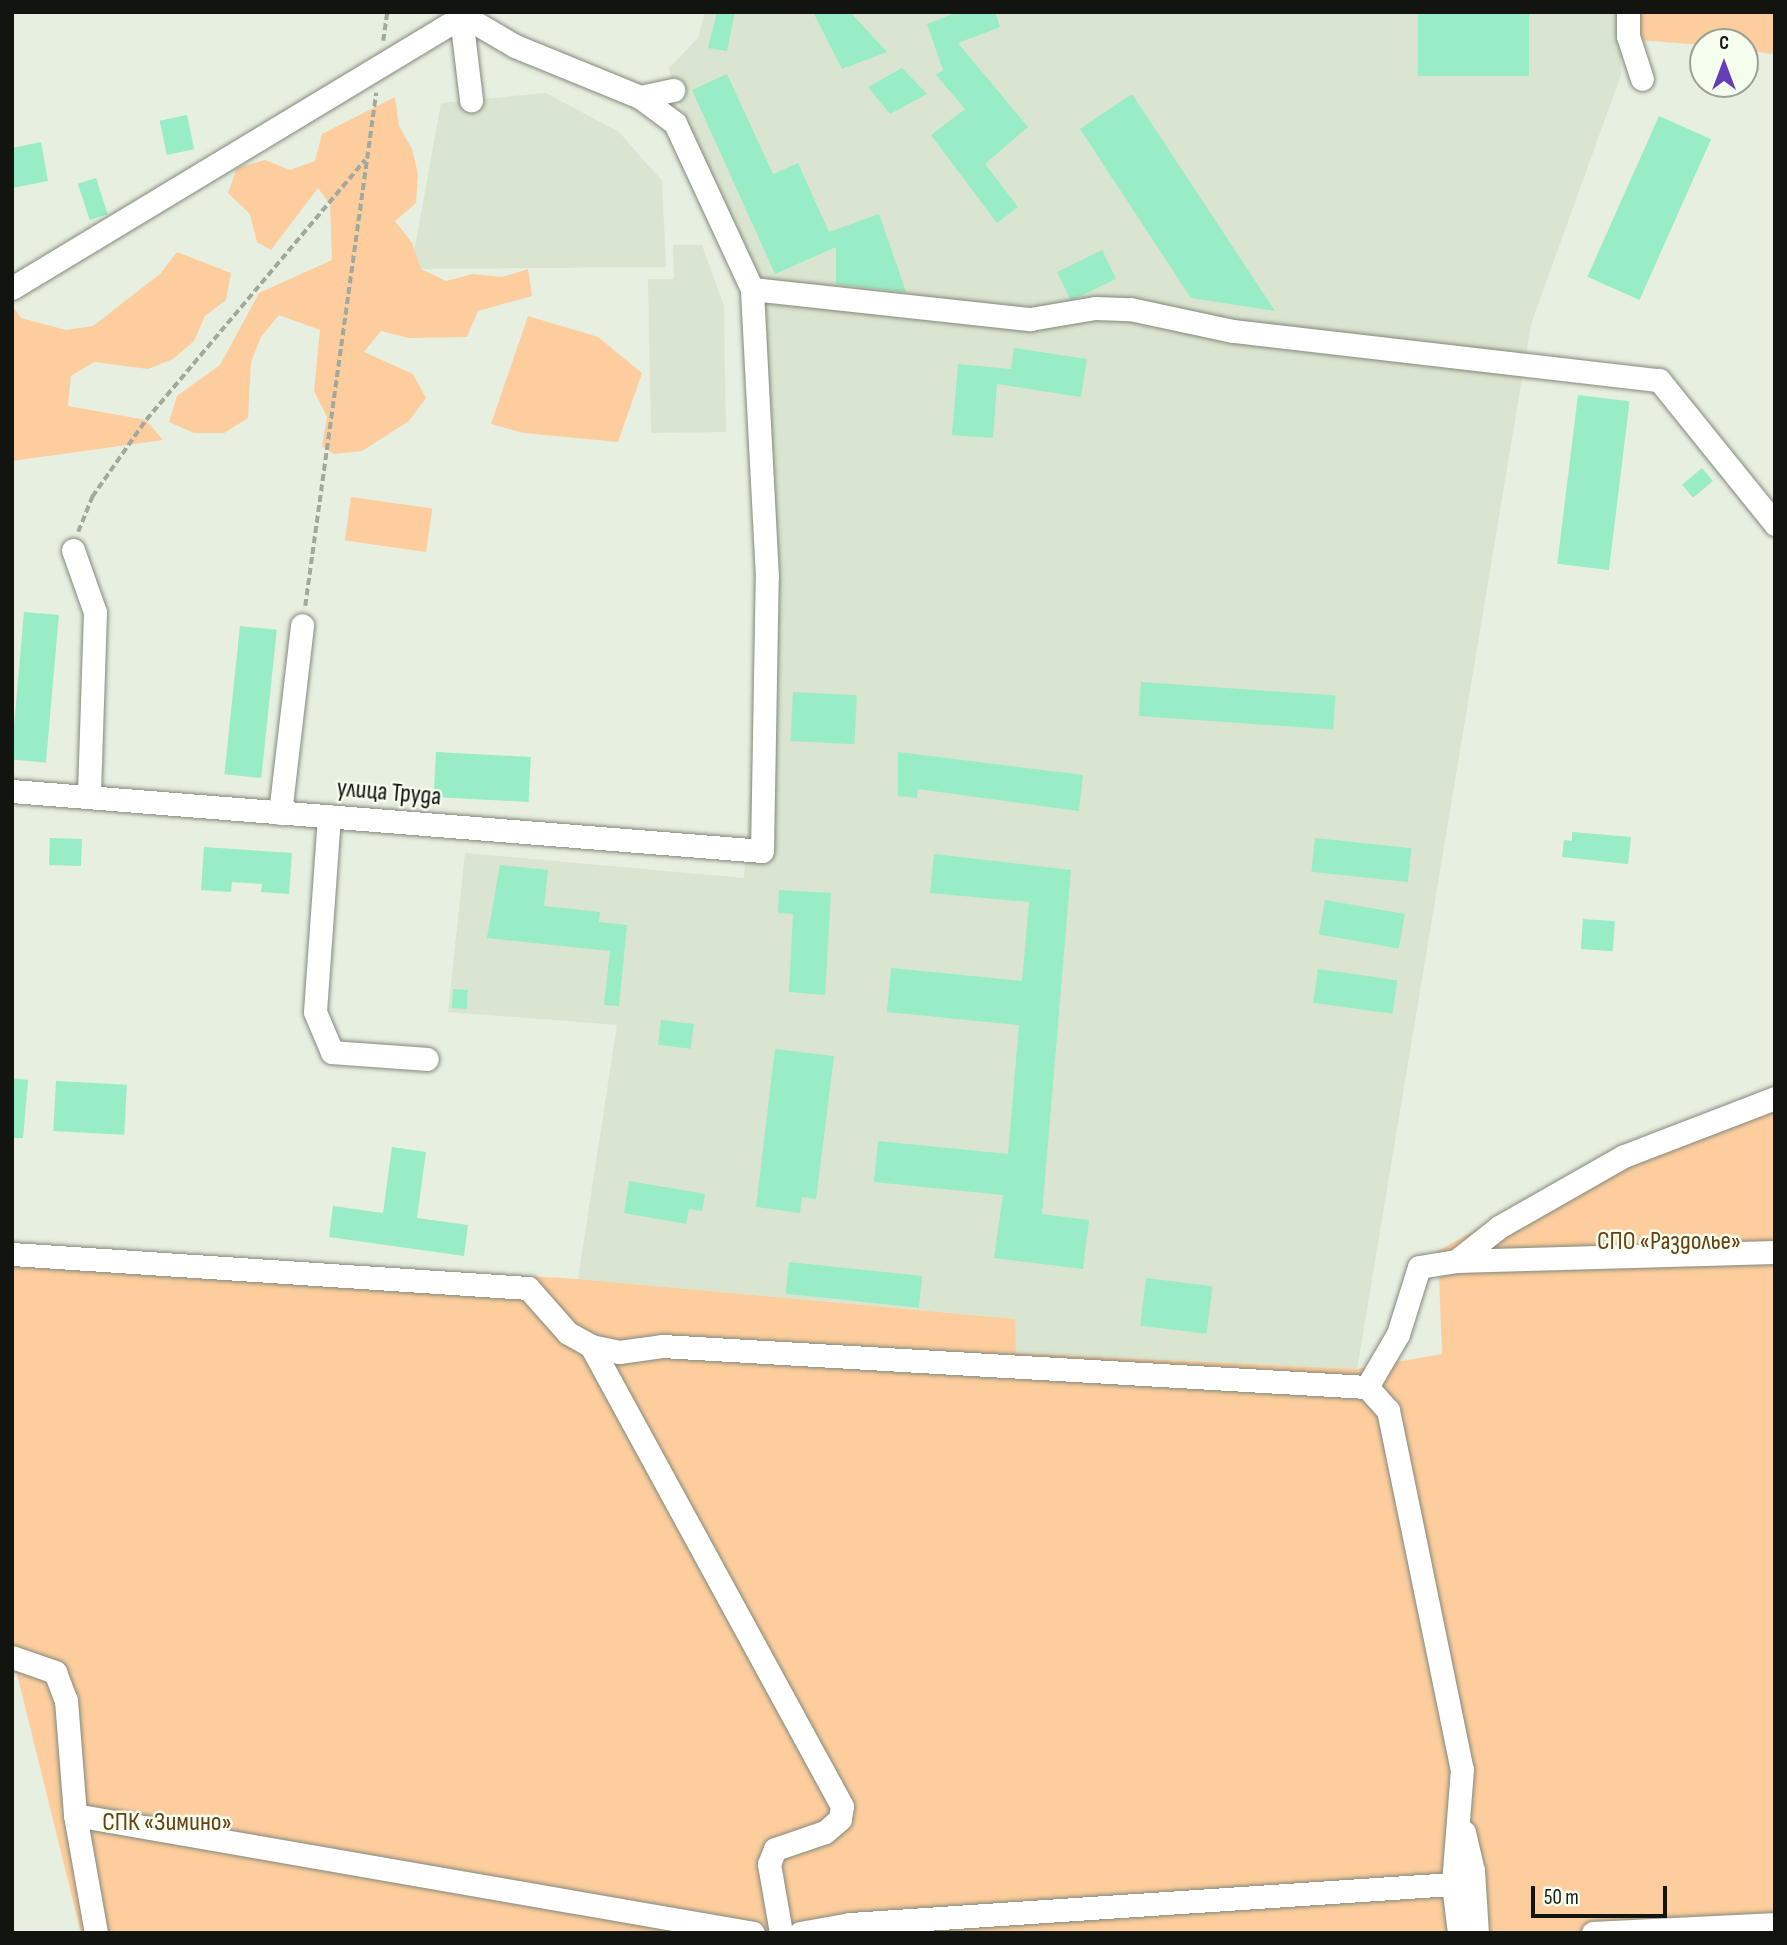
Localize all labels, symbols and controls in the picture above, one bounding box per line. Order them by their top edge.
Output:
north arrow [1689,28,1759,98]
text: С [1719,32,1729,55]
street label: улица Труда [336,773,442,813]
park label: СПО «Раздолье» [1597,1226,1741,1258]
park label: СПК «Зимино» [102,1807,232,1839]
scale bar [1535,1871,1672,1915]
text: 50 m [1544,1885,1579,1910]

